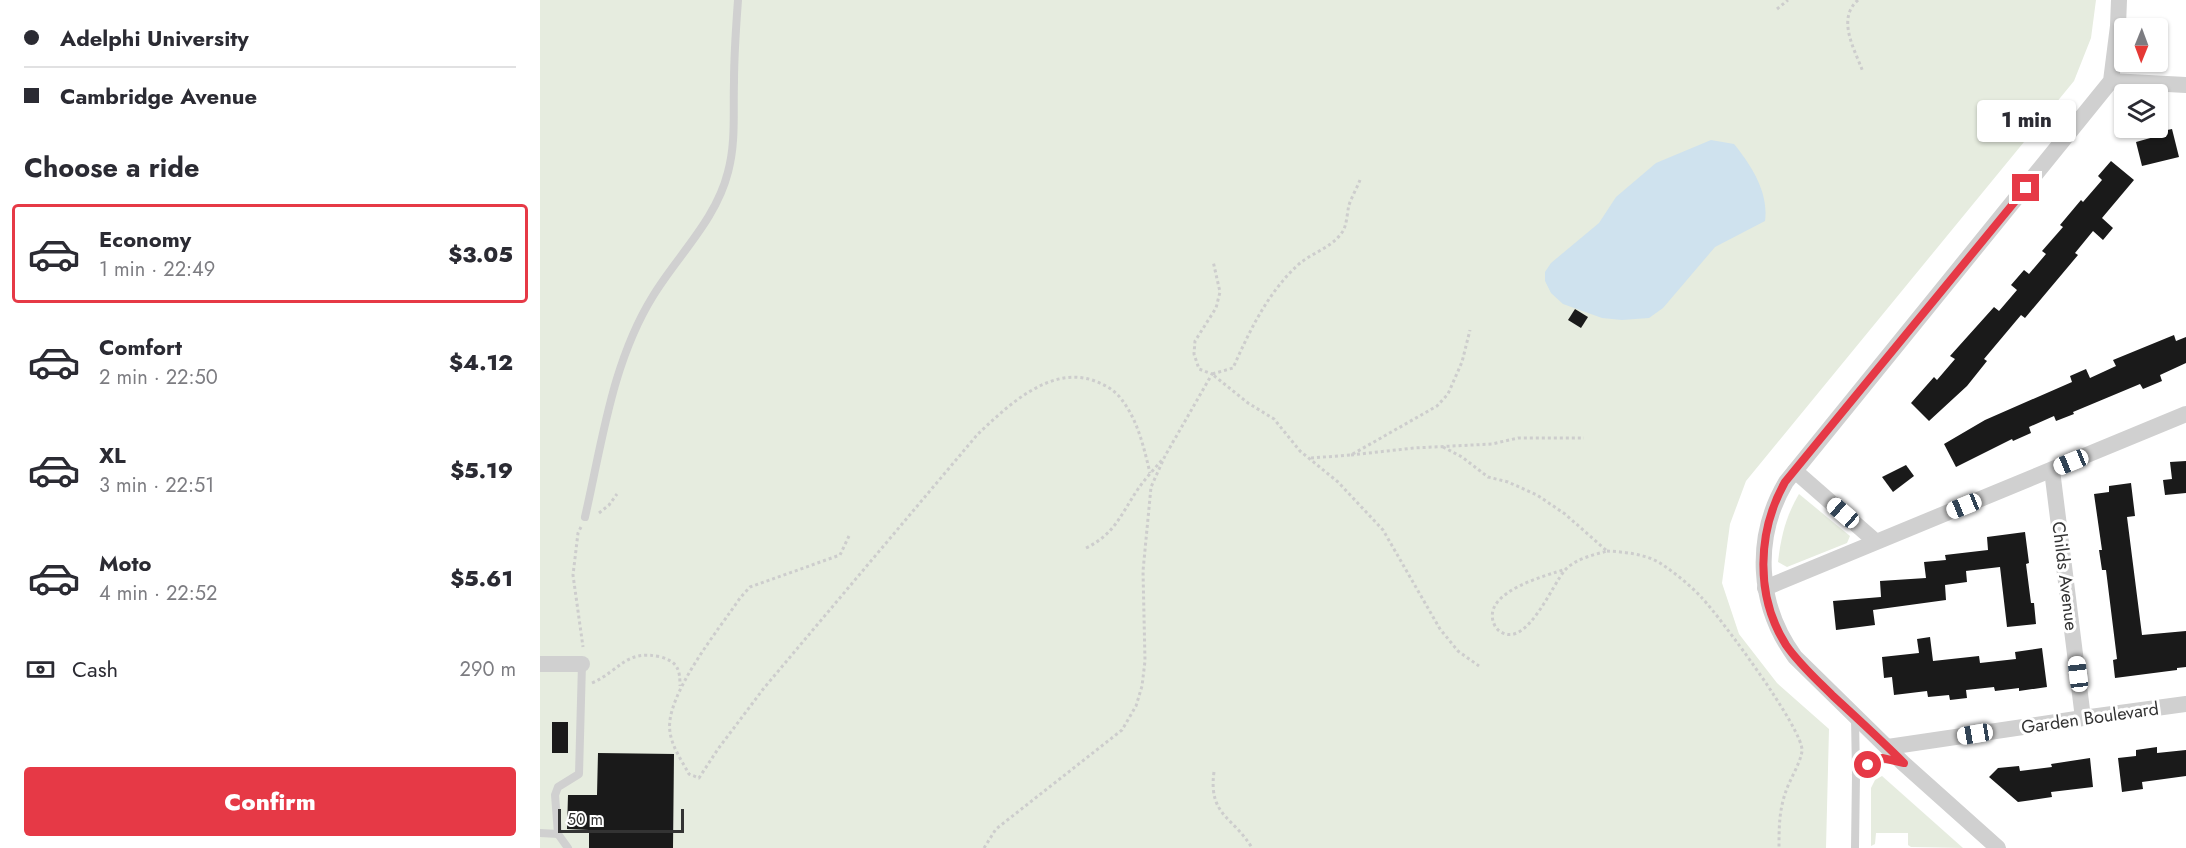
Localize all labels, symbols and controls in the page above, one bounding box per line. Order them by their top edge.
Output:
north arrow [2114,18,2168,72]
map controls [2114,18,2168,138]
text: Adelphi University [60,22,249,54]
text: Cambridge Avenue [60,80,257,112]
button: layers [2114,84,2168,138]
callout: 1 min [1976,101,2076,143]
text: 1 min [2001,106,2052,135]
text: Choose a ride [24,148,199,187]
route end [2012,174,2039,201]
text: Economy [99,223,191,255]
icon: car [27,227,81,281]
text: $3.05 [448,238,513,270]
text: 1 min · 22:49 [99,255,215,284]
text: Comfort [99,331,182,363]
icon: car [27,335,81,389]
text: $4.12 [449,346,513,378]
text: 2 min · 22:50 [99,363,218,392]
text: XL [99,439,126,471]
icon: car [27,443,81,497]
car [2051,447,2091,477]
text: $5.19 [450,454,513,486]
text: 3 min · 22:51 [99,471,214,500]
car [1944,491,1984,521]
car [1824,494,1862,532]
street label: Childs Avenue [2045,520,2085,632]
text: Moto [99,547,152,579]
icon: car [27,551,81,605]
text: $5.61 [450,562,513,594]
text: 4 min · 22:52 [99,579,217,608]
icon: cash [24,653,57,686]
text: Cash [72,653,118,685]
text: 290 m [460,655,516,684]
car [2067,655,2089,693]
street label: Garden Boulevard [2020,695,2160,741]
car [1956,722,1994,746]
route start [1854,751,1881,778]
button: Confirm [24,767,516,836]
scale bar [558,806,684,834]
text: 50 m [567,808,603,831]

